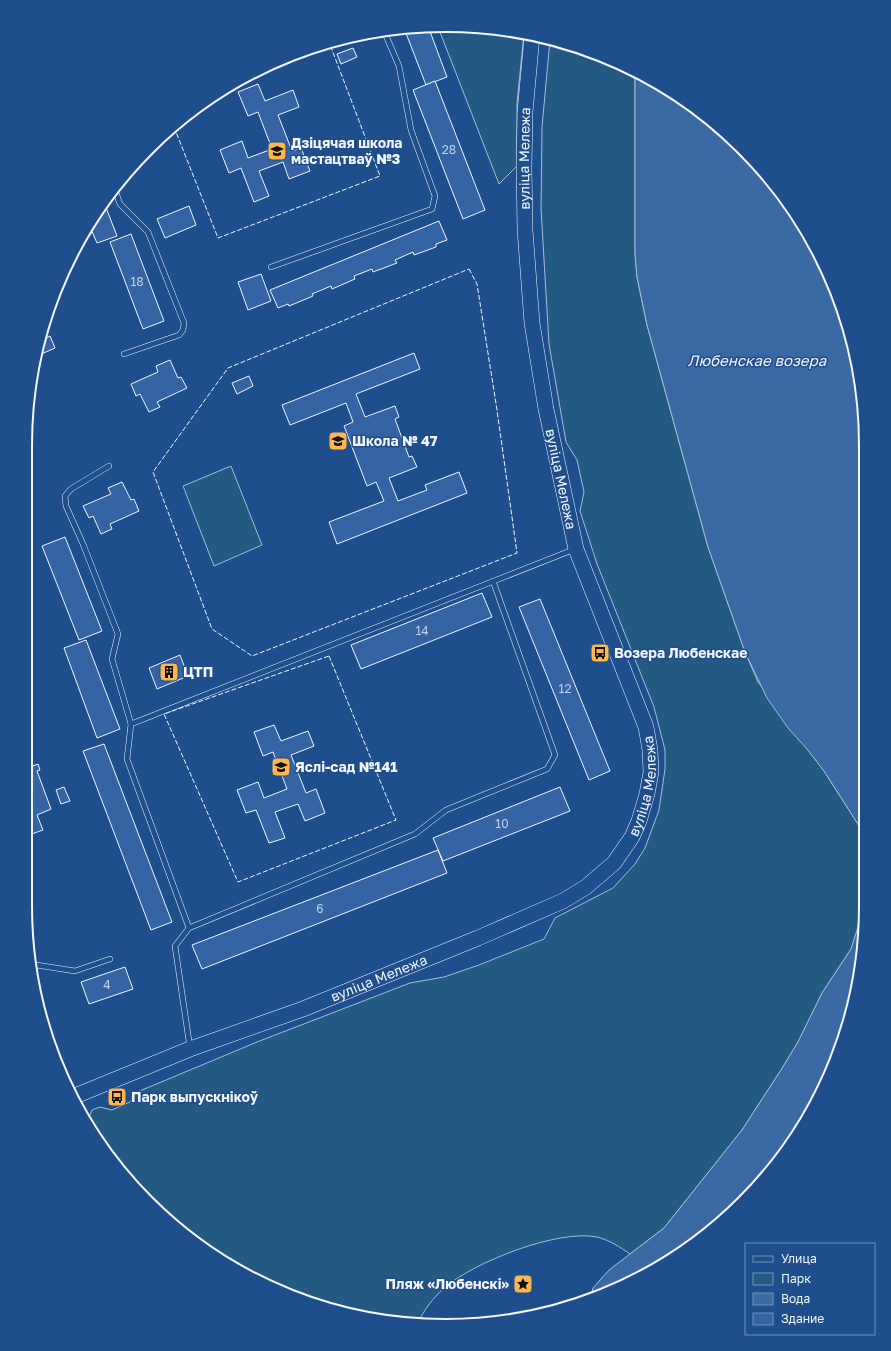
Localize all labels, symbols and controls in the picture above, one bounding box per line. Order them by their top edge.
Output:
street label: вуліца Мележа [515,106,533,210]
place label: Дзіцячая школа мастацтваў №3 [291,134,402,167]
school or university icon: Дзіцячая школа мастацтваў №3 [266,140,288,162]
house number: 28 [442,142,456,157]
house number: 18 [130,274,144,289]
water label: Любенскае возера [688,351,827,369]
street label: вуліца Мележа [543,427,580,531]
school or university icon: Школа № 47 [327,430,349,452]
place label: Школа № 47 [352,432,438,449]
house number: 14 [415,623,429,638]
bus stop icon: Возера Любенскае [589,642,611,664]
place label: Возера Любенскае [614,644,747,661]
building icon: ЦТП [158,661,180,683]
place label: ЦТП [183,663,213,680]
house number: 12 [559,681,571,696]
street label: вуліца Мележа [624,735,659,839]
school or university icon: Яслі-сад №141 [270,756,292,778]
place label: Яслі-сад №141 [295,758,397,775]
house number: 10 [495,816,509,831]
house number: 6 [316,901,324,916]
street label: вуліца Мележа [328,951,429,1005]
house number: 4 [103,977,111,992]
bus stop icon: Парк выпускнікоў [106,1086,128,1108]
place label: Парк выпускнікоў [131,1088,259,1105]
legend [745,1243,875,1335]
text: Улица [781,1251,817,1266]
text: Парк [781,1271,811,1286]
place icon: Пляж «Любенскі» [512,1273,534,1295]
place label: Пляж «Любенскі» [386,1275,510,1292]
text: Вода [781,1291,810,1306]
text: Здание [781,1311,824,1326]

